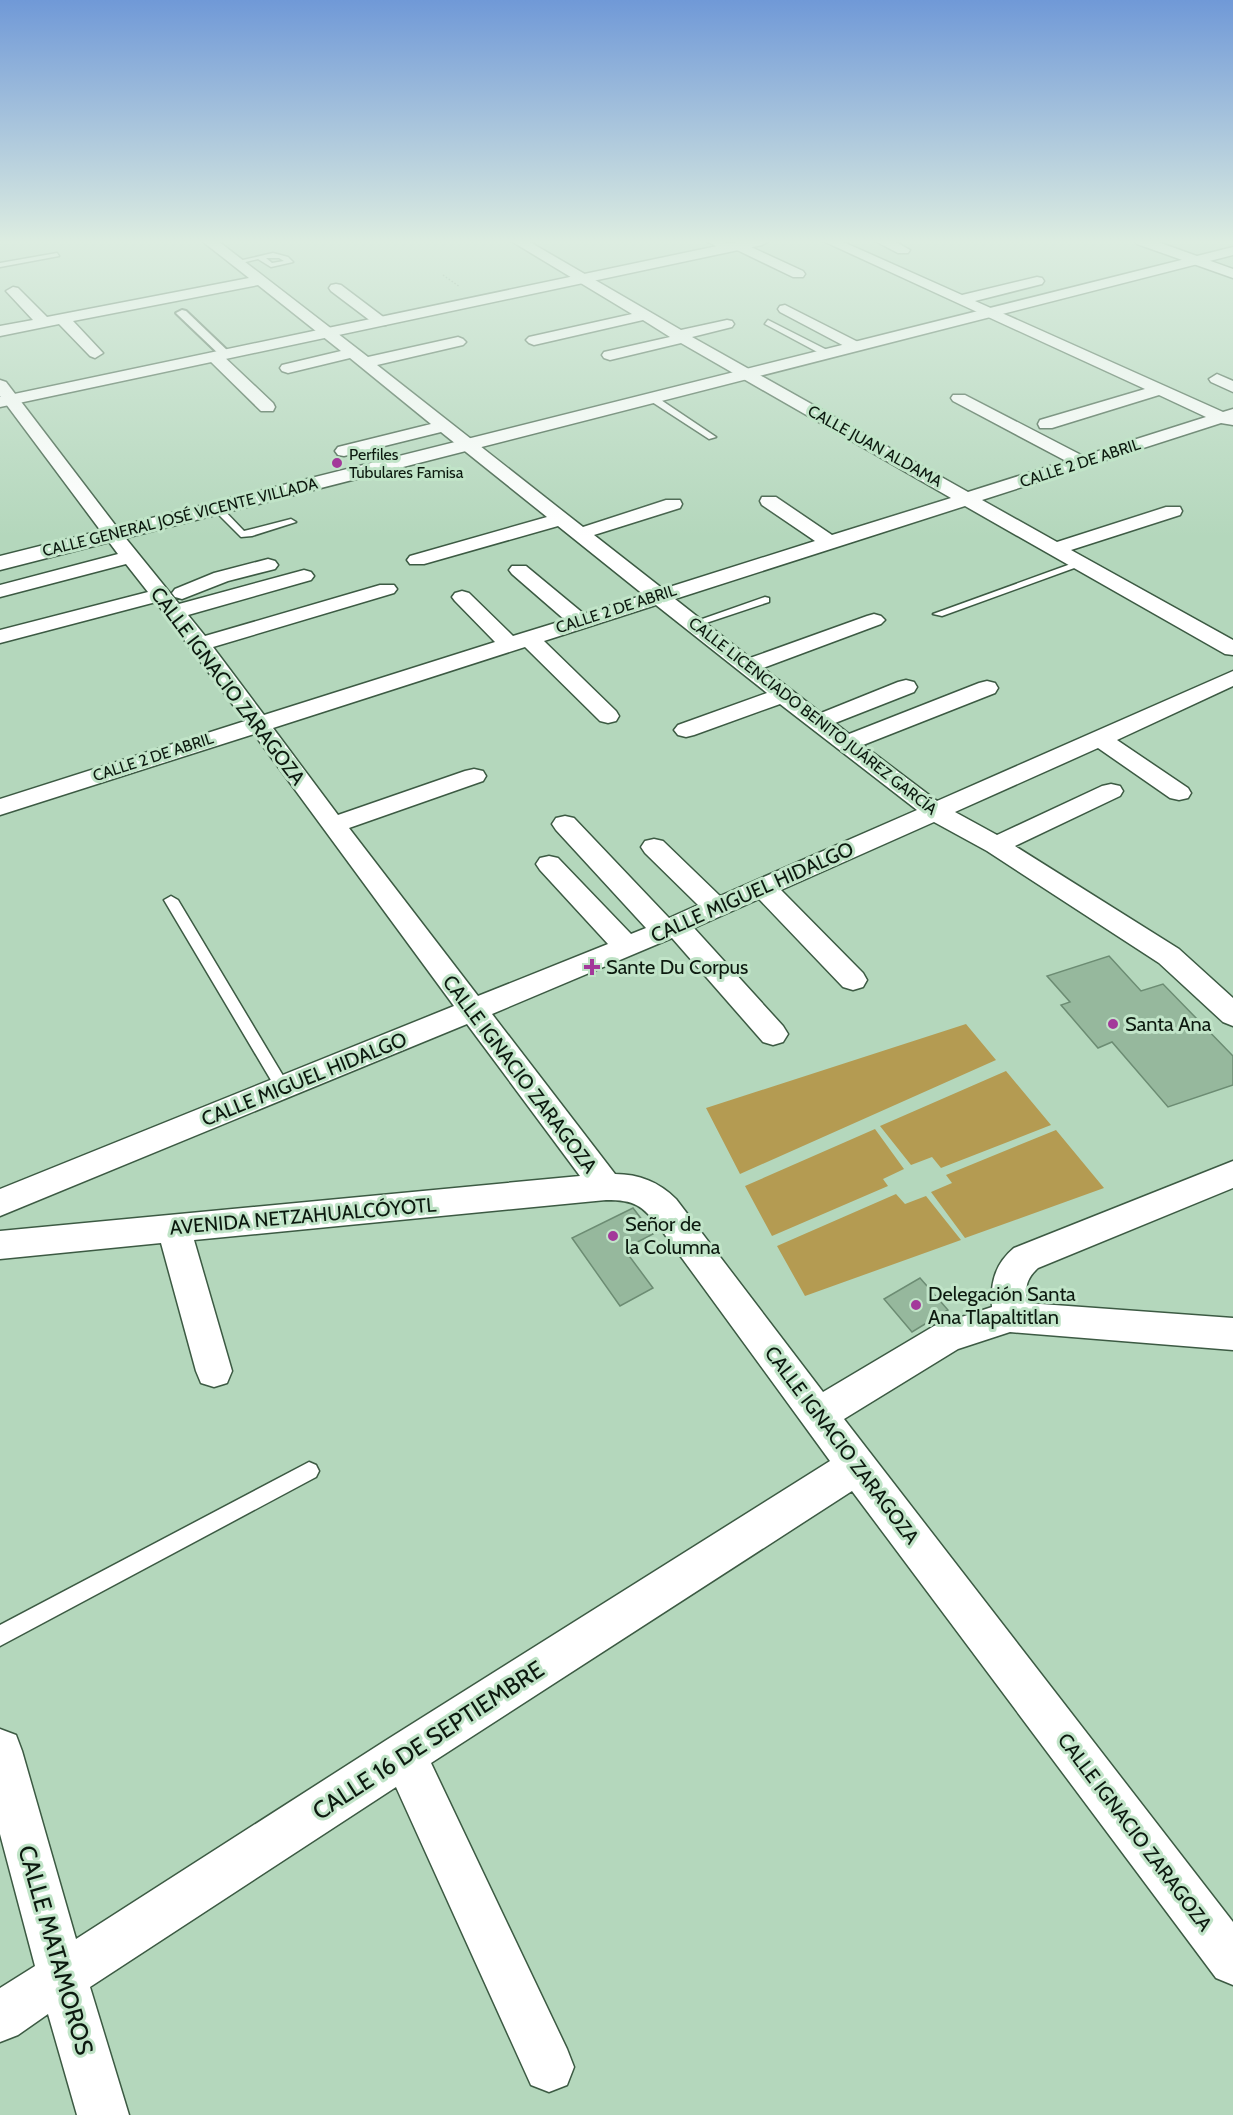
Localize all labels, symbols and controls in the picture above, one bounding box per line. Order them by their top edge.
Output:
street label: CALLE JUAN ALDAMA [805,401,945,491]
street label: CALLE 2 DE ABRIL [1017,435,1143,491]
place label: Perfiles Tubulares Famisa [349,445,464,482]
marker: Perfiles Tubulares Famisa [330,456,344,470]
street label: CALLE GENERAL JOSÉ VICENTE VILLADA [40,474,320,560]
street label: CALLE 2 DE ABRIL [553,581,679,637]
street label: CALLE IGNACIO ZARAGOZA [146,582,311,790]
street label: CALLE LICENCIADO BENITO JUÁREZ GARCÍA [685,613,941,819]
street label: CALLE 2 DE ABRIL [90,729,216,785]
street label: CALLE MIGUEL HIDALGO [647,836,857,948]
place label: Sante Du Corpus [606,955,748,979]
marker: Sante Du Corpus [583,958,601,976]
street label: CALLE IGNACIO ZARAGOZA [438,970,603,1178]
place label: Santa Ana [1125,1012,1212,1036]
marker: Santa Ana [1106,1017,1120,1031]
street label: CALLE MIGUEL HIDALGO [198,1027,410,1131]
street label: AVENIDA NETZAHUALCÓYOTL [169,1192,437,1240]
place label: Señor de la Columna [625,1212,721,1259]
marker: Señor de la Columna [606,1229,620,1243]
place label: Delegación Santa Ana Tlapaltitlan [928,1282,1076,1329]
marker: Delegación Santa Ana Tlapaltitlan [909,1298,923,1312]
street label: CALLE IGNACIO ZARAGOZA [760,1341,925,1549]
street label: CALLE 16 DE SEPTIEMBRE [307,1654,549,1826]
street label: CALLE IGNACIO ZARAGOZA [1053,1728,1218,1936]
street label: CALLE MATAMOROS [12,1842,100,2058]

